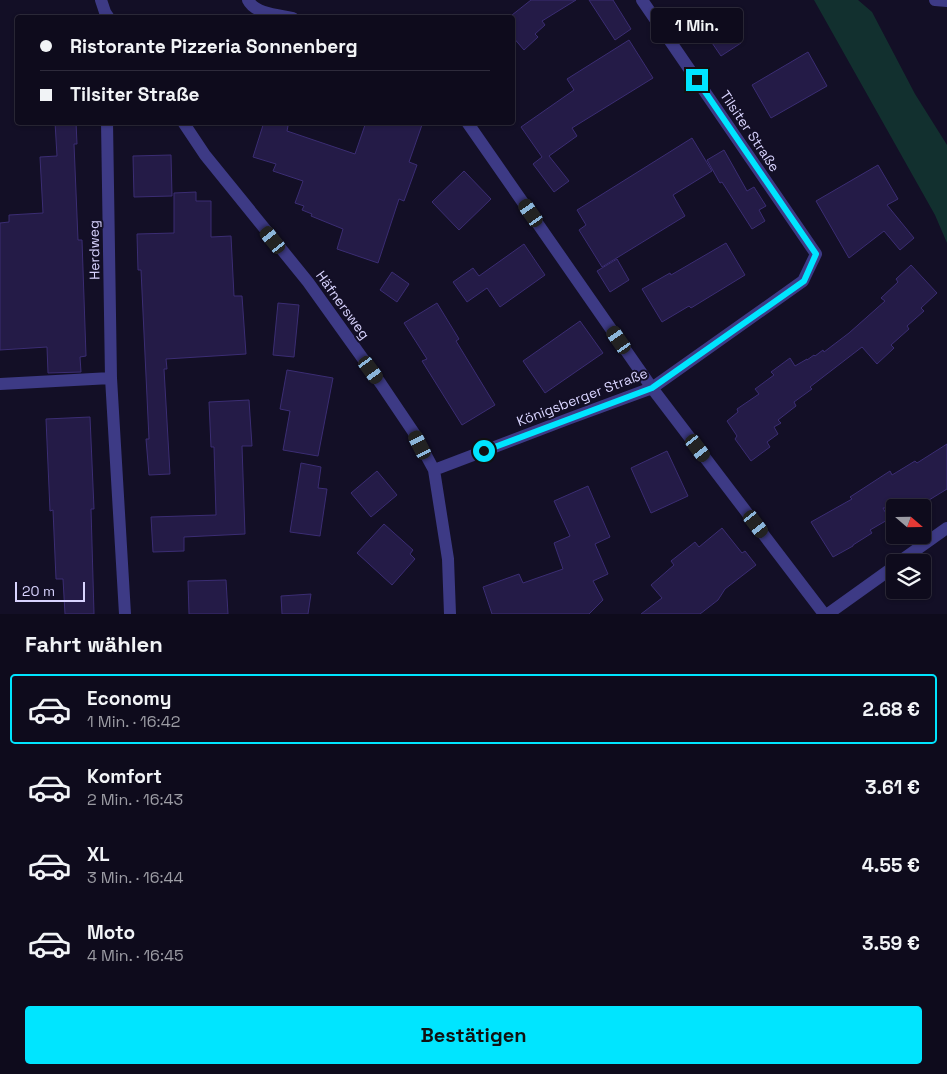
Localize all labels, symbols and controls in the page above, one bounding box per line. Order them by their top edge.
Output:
callout: 1 Min. [651,8,743,42]
text: 1 Min. [675,15,719,36]
text: Ristorante Pizzeria Sonnenberg [70,34,358,59]
route end [686,69,708,91]
text: Tilsiter Straße [70,82,200,107]
street label: Tilsiter Straße [716,87,784,175]
car [516,196,545,230]
street label: Herdweg [84,220,104,280]
car [257,224,288,256]
street label: Häfnersweg [312,267,374,343]
car [604,323,633,357]
car [356,353,385,387]
street label: Königsberger Straße [514,364,650,430]
car [406,428,433,462]
car [682,432,713,464]
route start [473,440,495,462]
north arrow [886,499,931,544]
map controls [886,499,931,599]
car [740,508,771,540]
button: layers [886,554,931,599]
scale bar [15,579,85,602]
text: 20 m [22,582,55,600]
text: Fahrt wählen [25,630,163,658]
text: Economy [87,686,171,711]
icon: car [27,687,72,732]
text: 2.68 € [862,697,920,722]
text: 1 Min. · 16:42 [87,711,180,732]
text: Komfort [87,764,162,789]
icon: car [27,765,72,810]
text: 3.61 € [865,775,920,800]
text: 2 Min. · 16:43 [87,789,183,810]
text: XL [87,842,110,867]
icon: car [27,843,72,888]
text: 4.55 € [862,853,920,878]
text: 3 Min. · 16:44 [87,867,184,888]
text: Moto [87,920,135,945]
icon: car [27,921,72,966]
text: 3.59 € [862,931,920,956]
text: 4 Min. · 16:45 [87,945,184,966]
button: Bestätigen [25,1006,922,1064]

